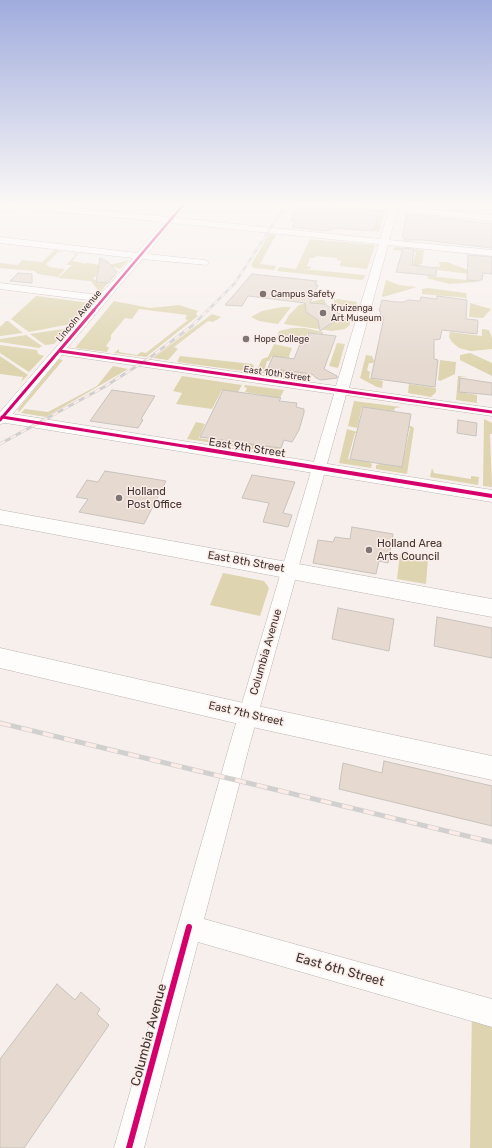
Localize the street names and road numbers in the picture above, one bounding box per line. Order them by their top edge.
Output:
street label: Lincoln Avenue [54,288,104,344]
street label: East 10th Street [243,364,311,384]
street label: East 9th Street [208,435,286,461]
street label: East 8th Street [207,549,285,575]
street label: Columbia Avenue [247,607,285,697]
street label: East 7th Street [207,699,285,729]
street label: East 6th Street [294,950,386,990]
street label: Columbia Avenue [128,982,170,1088]

